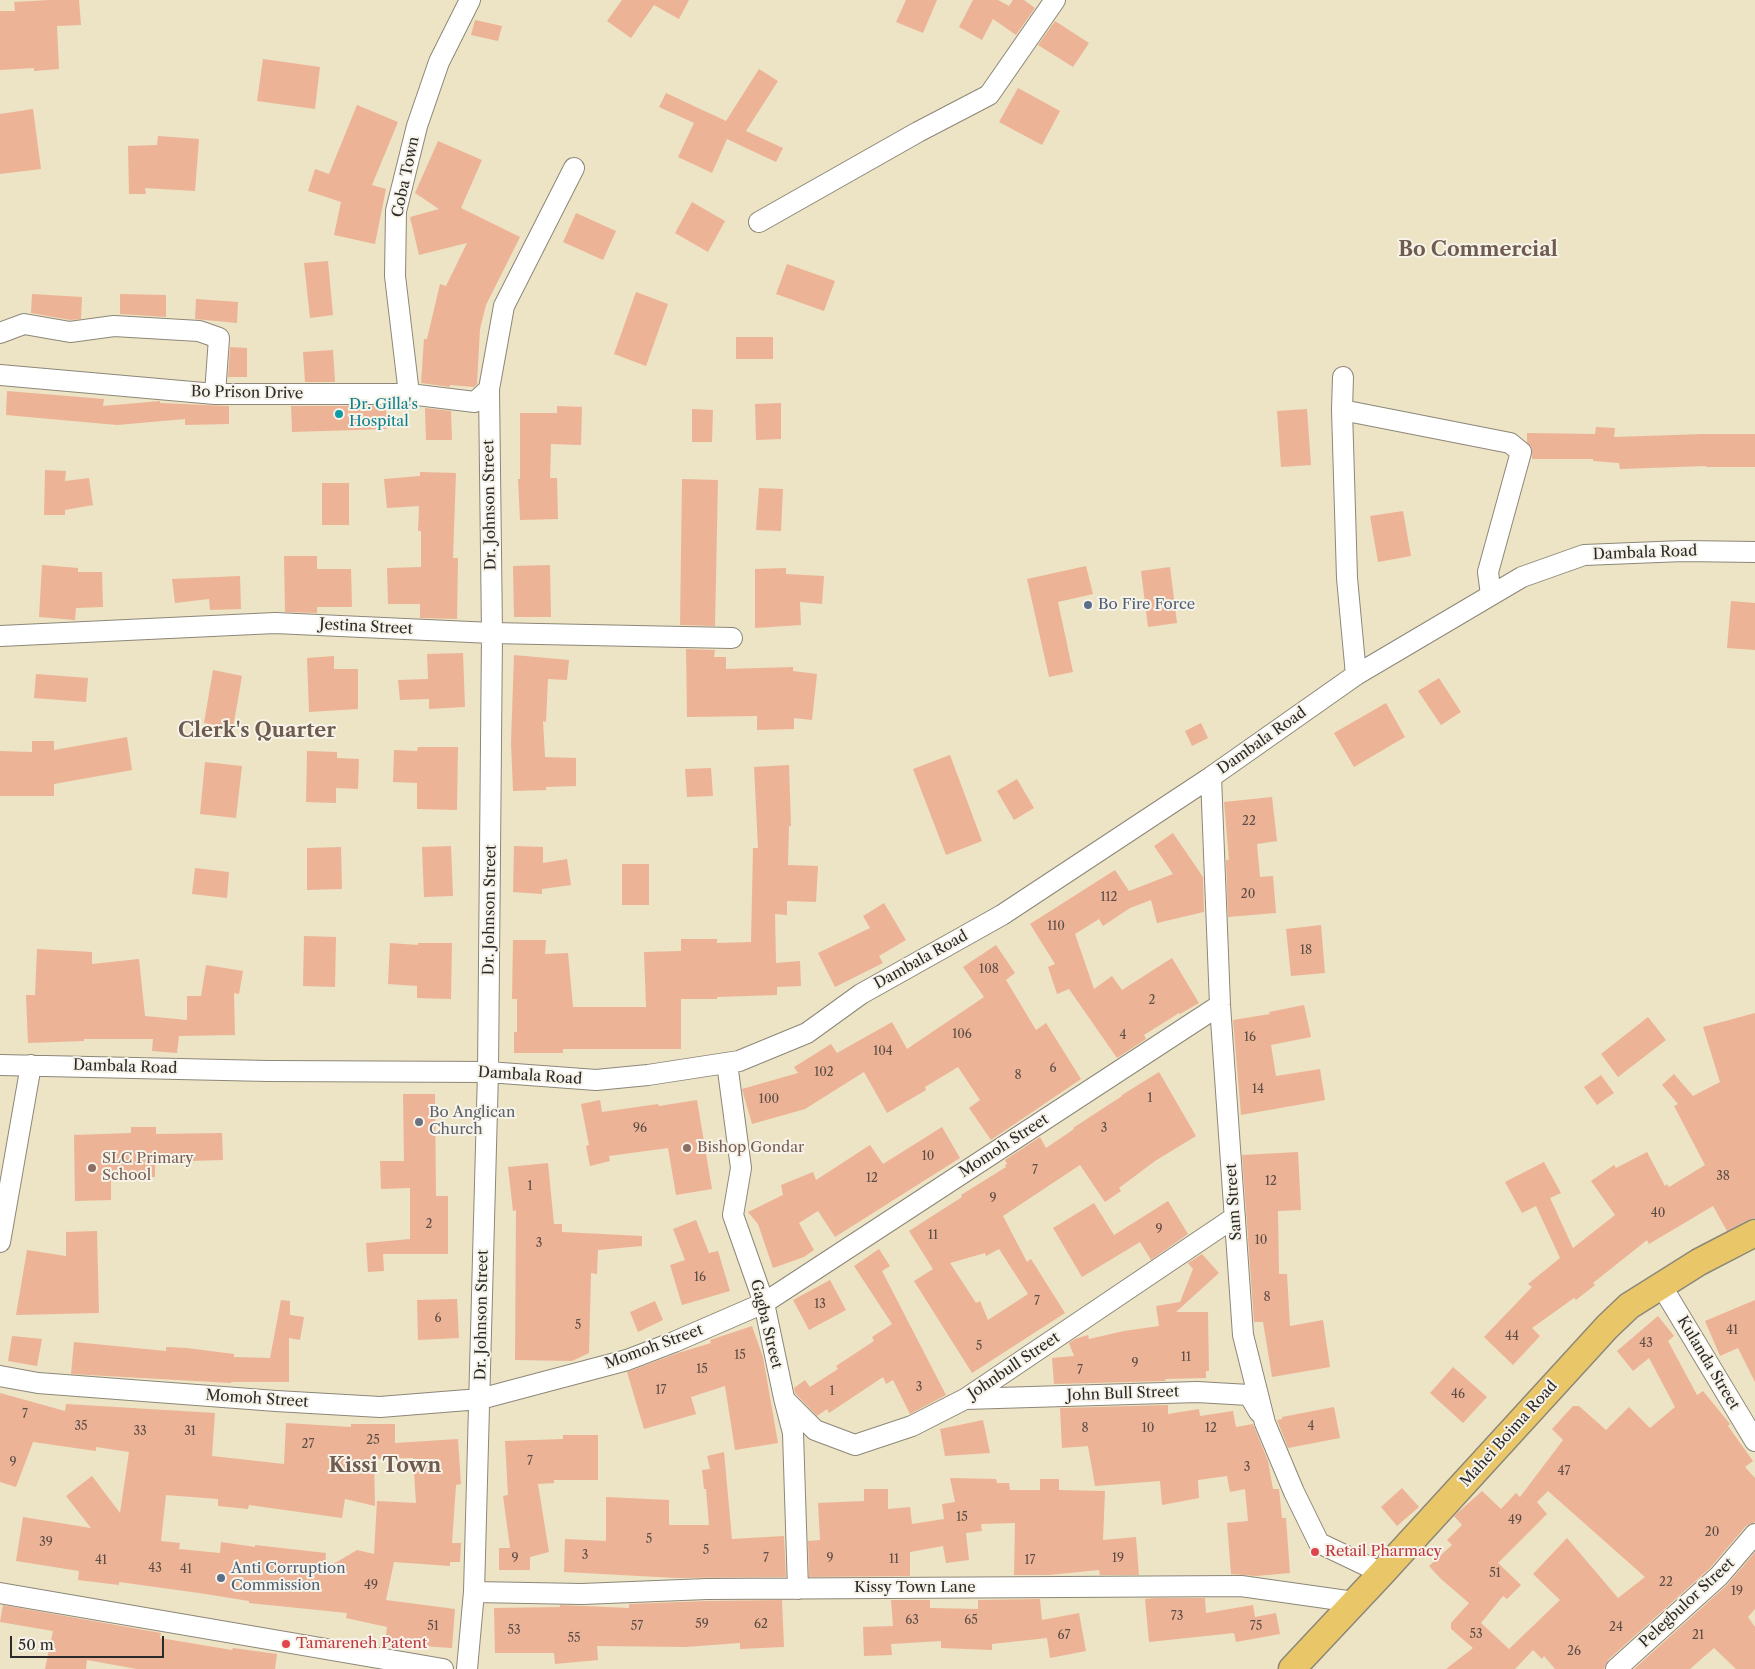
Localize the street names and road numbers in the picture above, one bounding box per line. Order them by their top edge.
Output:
street label: Coba Town [389,135,423,219]
street label: Bo Prison Drive [191,383,303,403]
street label: Dr. Johnson Street [480,439,500,571]
street label: Dambala Road [1592,542,1698,564]
street label: Jestina Street [319,616,413,638]
street label: Dambala Road [1214,704,1310,778]
street label: Dr. Johnson Street [480,844,500,976]
street label: Dambala Road [871,927,971,993]
street label: Dambala Road [72,1056,178,1078]
street label: Dambala Road [477,1063,583,1089]
street label: Momoh Street [956,1110,1052,1182]
street label: Sam Street [1222,1163,1246,1241]
street label: Dr. Johnson Street [472,1249,492,1381]
street label: Gagba Street [746,1277,786,1371]
street label: Kulanda Street [1673,1313,1743,1413]
street label: Momoh Street [603,1321,705,1373]
street label: Johnbull Street [965,1329,1063,1403]
street label: Mahei Boima Road [1457,1377,1561,1491]
street label: John Bull Street [1067,1383,1179,1405]
street label: Momoh Street [205,1386,309,1412]
street label: Pelegbulor Street [1636,1554,1738,1652]
street label: Kissy Town Lane [854,1579,976,1597]

